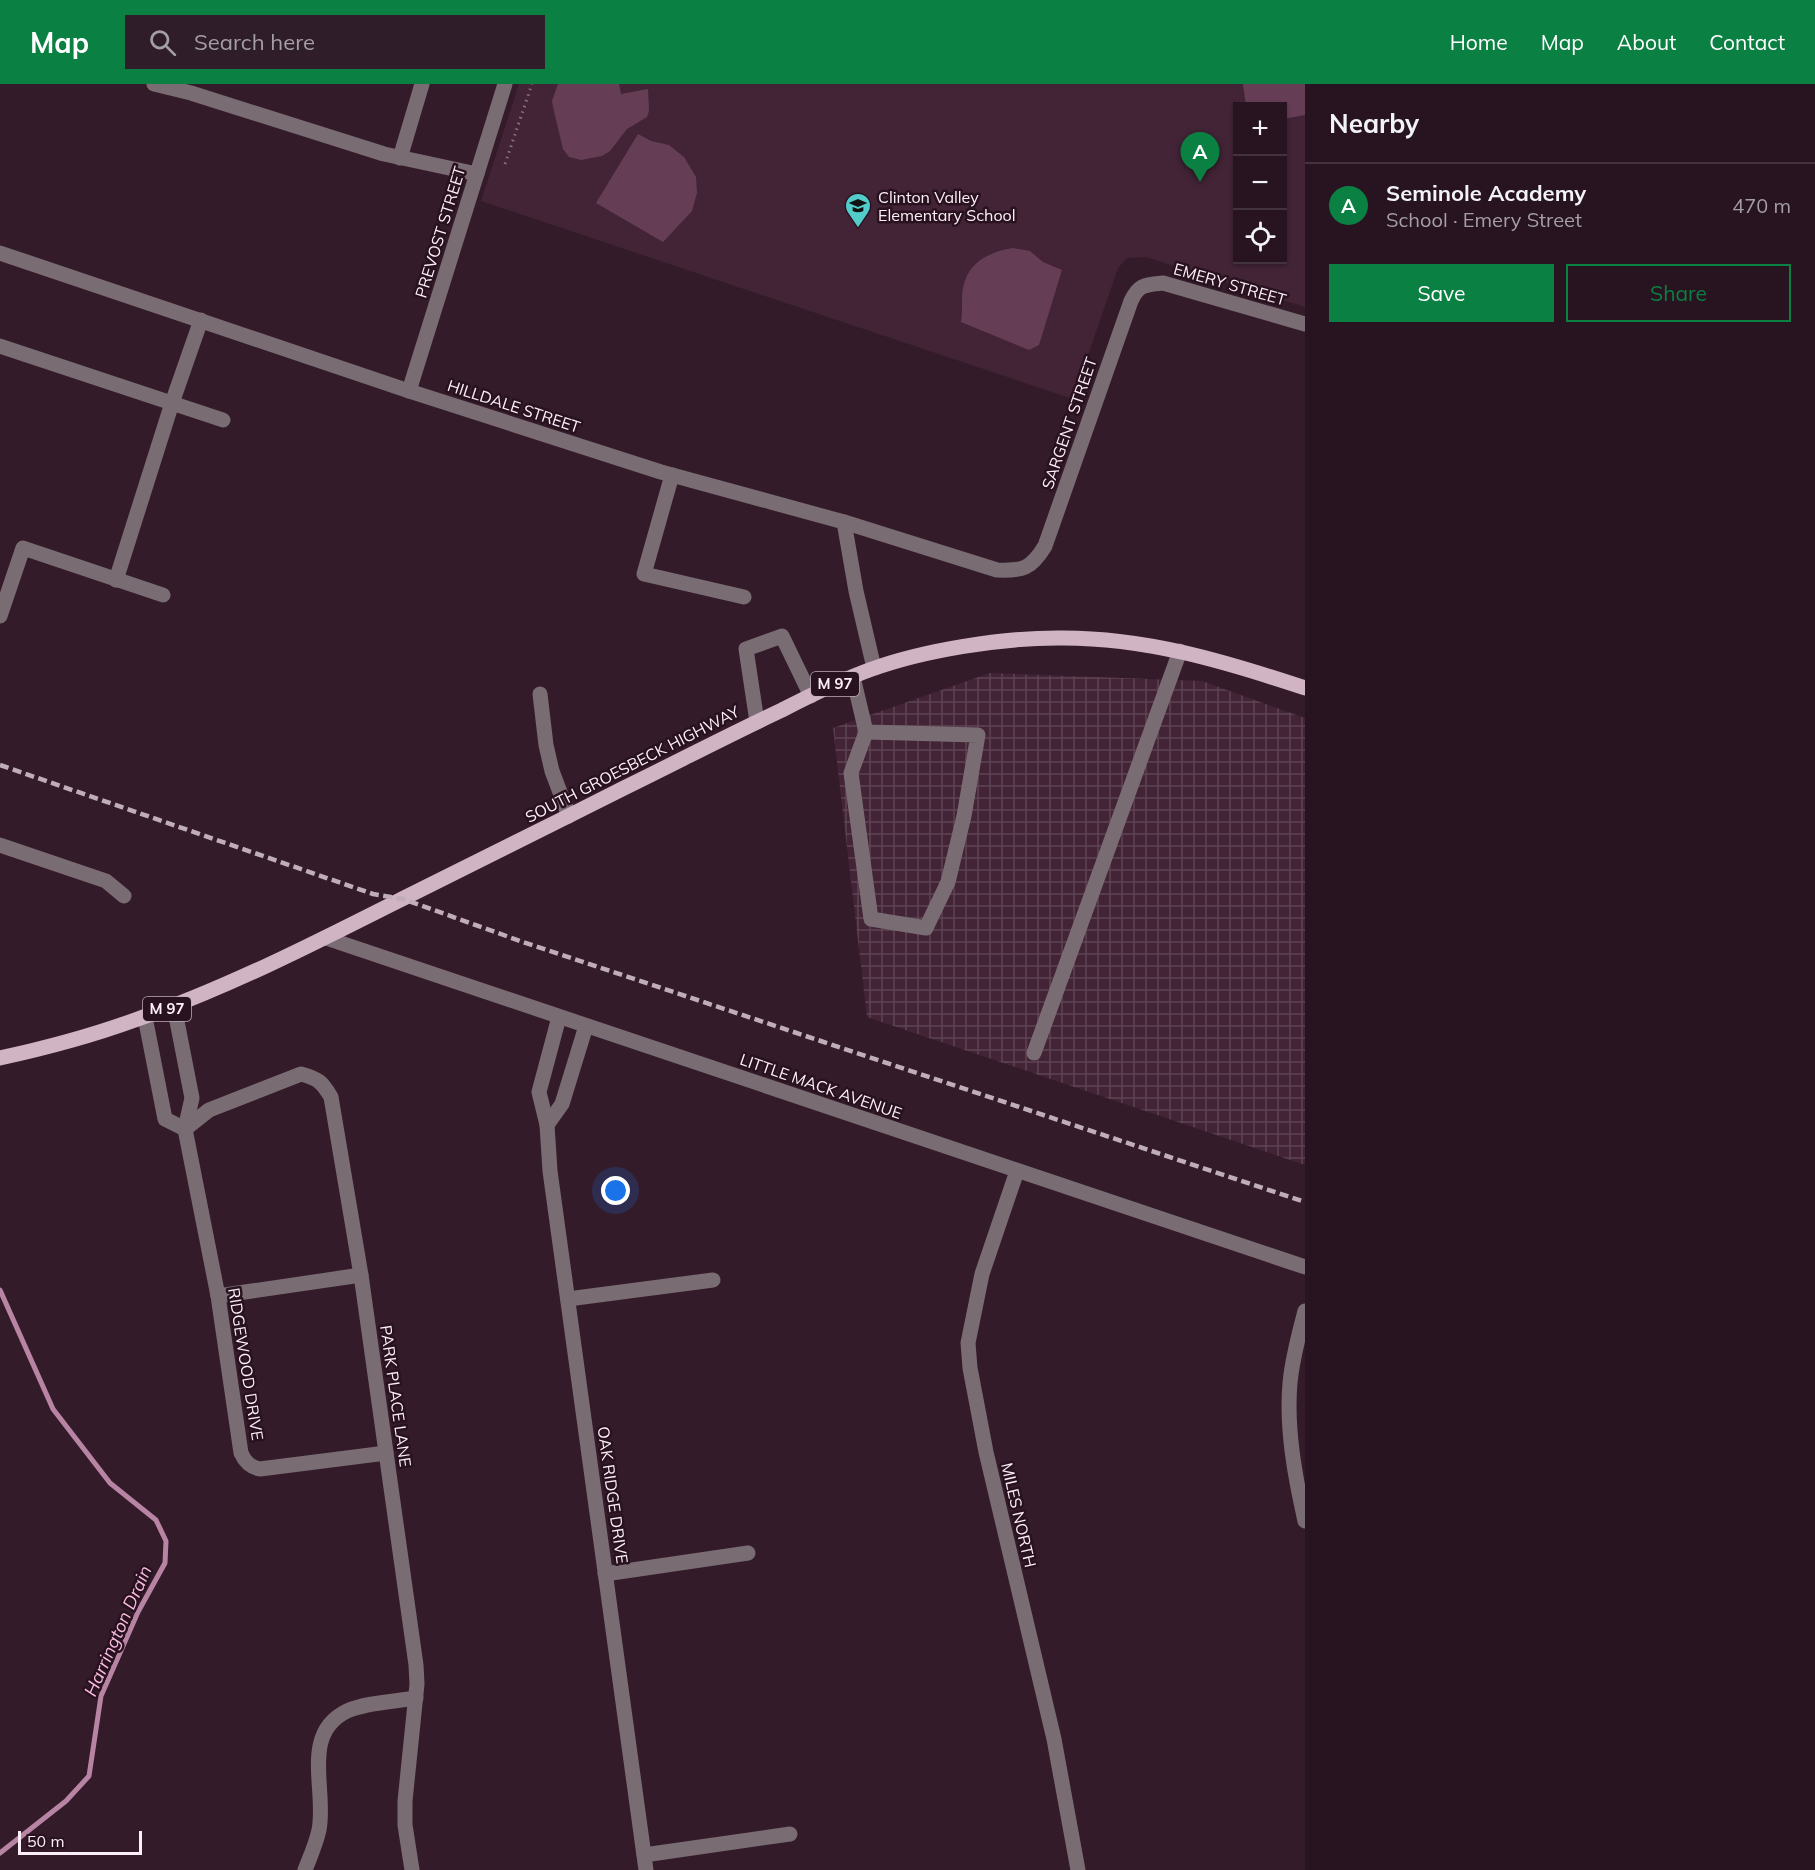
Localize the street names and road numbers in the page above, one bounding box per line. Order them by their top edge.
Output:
street label: PREVOST STREET [411,164,470,300]
street label: EMERY STREET [1171,258,1289,310]
street label: SARGENT STREET [1037,354,1101,492]
street label: HILLDALE STREET [445,375,583,437]
road number: M 97 [811,672,859,696]
street label: SOUTH GROESBECK HIGHWAY [522,701,743,827]
road number: M 97 [143,997,191,1021]
street label: LITTLE MACK AVENUE [738,1049,904,1123]
street label: RIDGEWOOD DRIVE [224,1286,268,1442]
street label: PARK PLACE LANE [376,1324,416,1468]
street label: OAK RIDGE DRIVE [593,1425,633,1565]
street label: MILES NORTH [997,1461,1041,1569]

